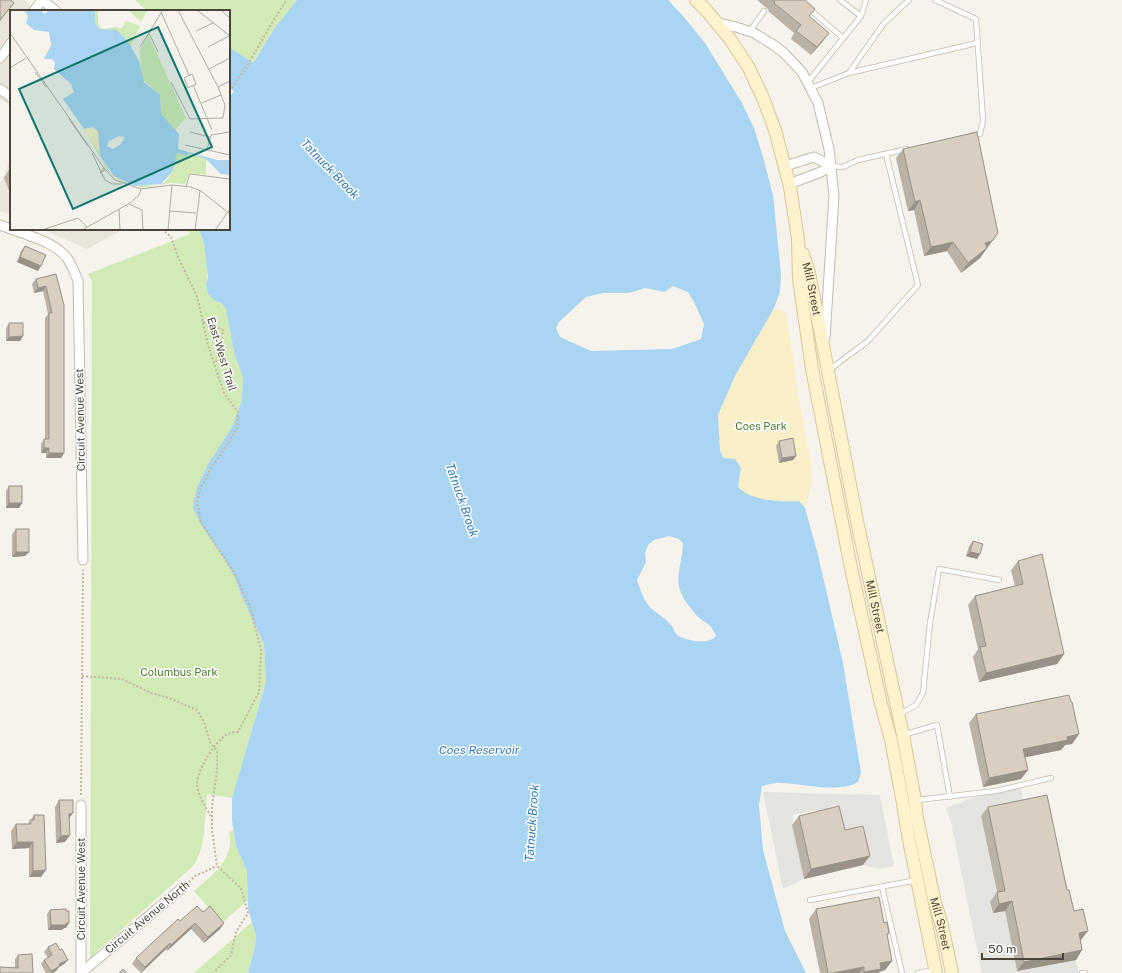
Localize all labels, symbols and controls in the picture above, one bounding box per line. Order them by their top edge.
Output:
inset map [10,10,230,230]
water label: Tatnuck Brook [298,136,362,202]
street label: Mill Street [800,261,823,316]
street label: East-West Trail [205,316,239,392]
street label: Circuit Avenue West [73,369,87,471]
park label: Coes Park [735,420,787,432]
water label: Tatnuck Brook [443,461,481,539]
street label: Mill Street [864,579,887,634]
park label: Columbus Park [140,666,218,678]
water label: Coes Reservoir [439,743,520,757]
water label: Tatnuck Brook [522,783,542,862]
street label: Circuit Avenue West [75,838,87,940]
street label: Circuit Avenue North [102,878,192,956]
street label: Mill Street [928,896,953,951]
scale bar [982,935,1063,961]
text: 50 m [988,942,1016,956]

